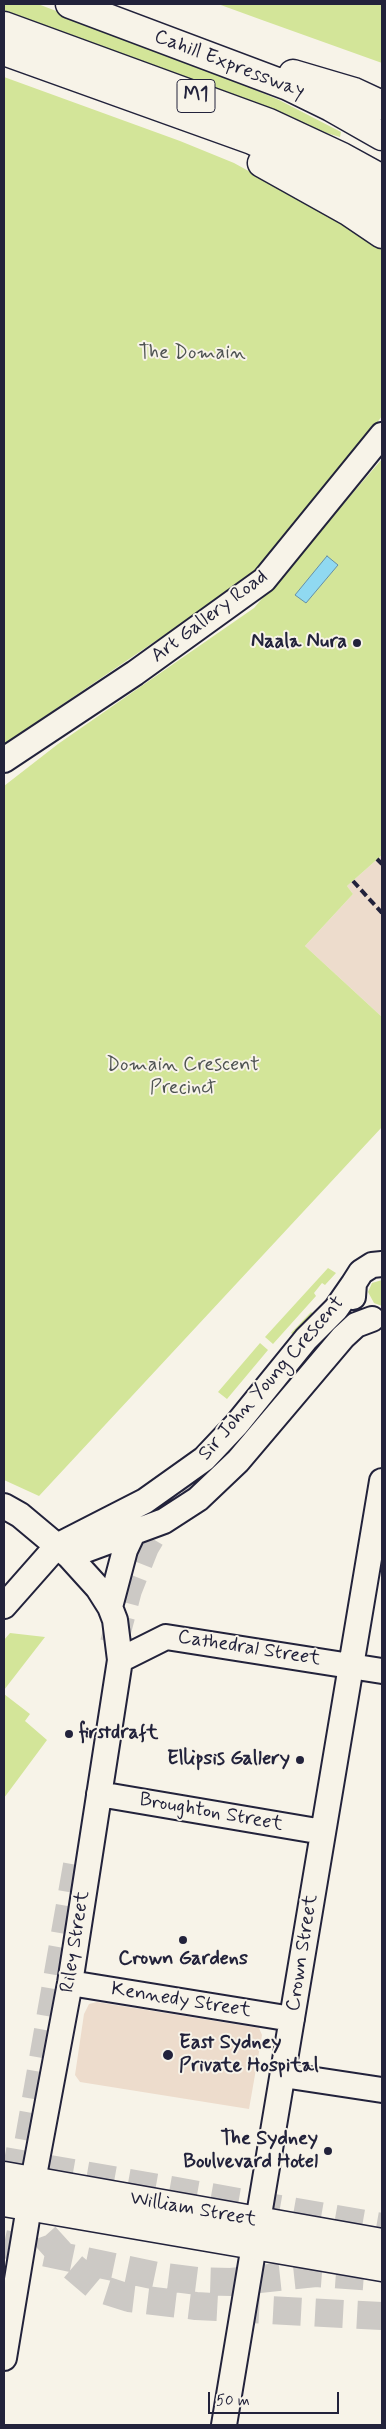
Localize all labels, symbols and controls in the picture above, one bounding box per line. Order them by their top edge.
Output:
street label: Cahill Expressway [150,25,308,105]
road number: M1 [177,80,215,112]
park label: The Domain [138,342,246,366]
street label: Art Gallery Road [147,565,273,669]
place label: Naala Nura [251,631,347,655]
marker: Naala Nura [351,637,363,649]
park label: Domain Crescent Precinct [106,1054,260,1101]
street label: Sir John Young Crescent [194,1292,350,1466]
street label: Cathedral Street [176,1626,322,1672]
place label: firstdraft [79,1722,158,1746]
marker: firstdraft [63,1728,75,1740]
place label: Ellipsis Gallery [167,1748,290,1772]
marker: Ellipsis Gallery [294,1754,306,1766]
street label: Broughton Street [137,1789,285,1837]
street label: Riley Street [56,1889,96,1995]
street label: Crown Street [282,1893,324,2013]
marker: Crown Gardens [177,1934,189,1946]
place label: Crown Gardens [118,1948,248,1972]
street label: Kennedy Street [109,1978,253,2024]
place label: East Sydney Private Hospital [179,2032,319,2079]
marker: East Sydney Private Hospital [161,2048,175,2062]
place label: The Sydney Boulvevard Hotel [183,2128,318,2175]
marker: The Sydney Boulvevard Hotel [322,2145,334,2157]
street label: William Street [128,2187,258,2233]
scale bar [211,2382,342,2414]
text: 50 m [216,2391,250,2411]

